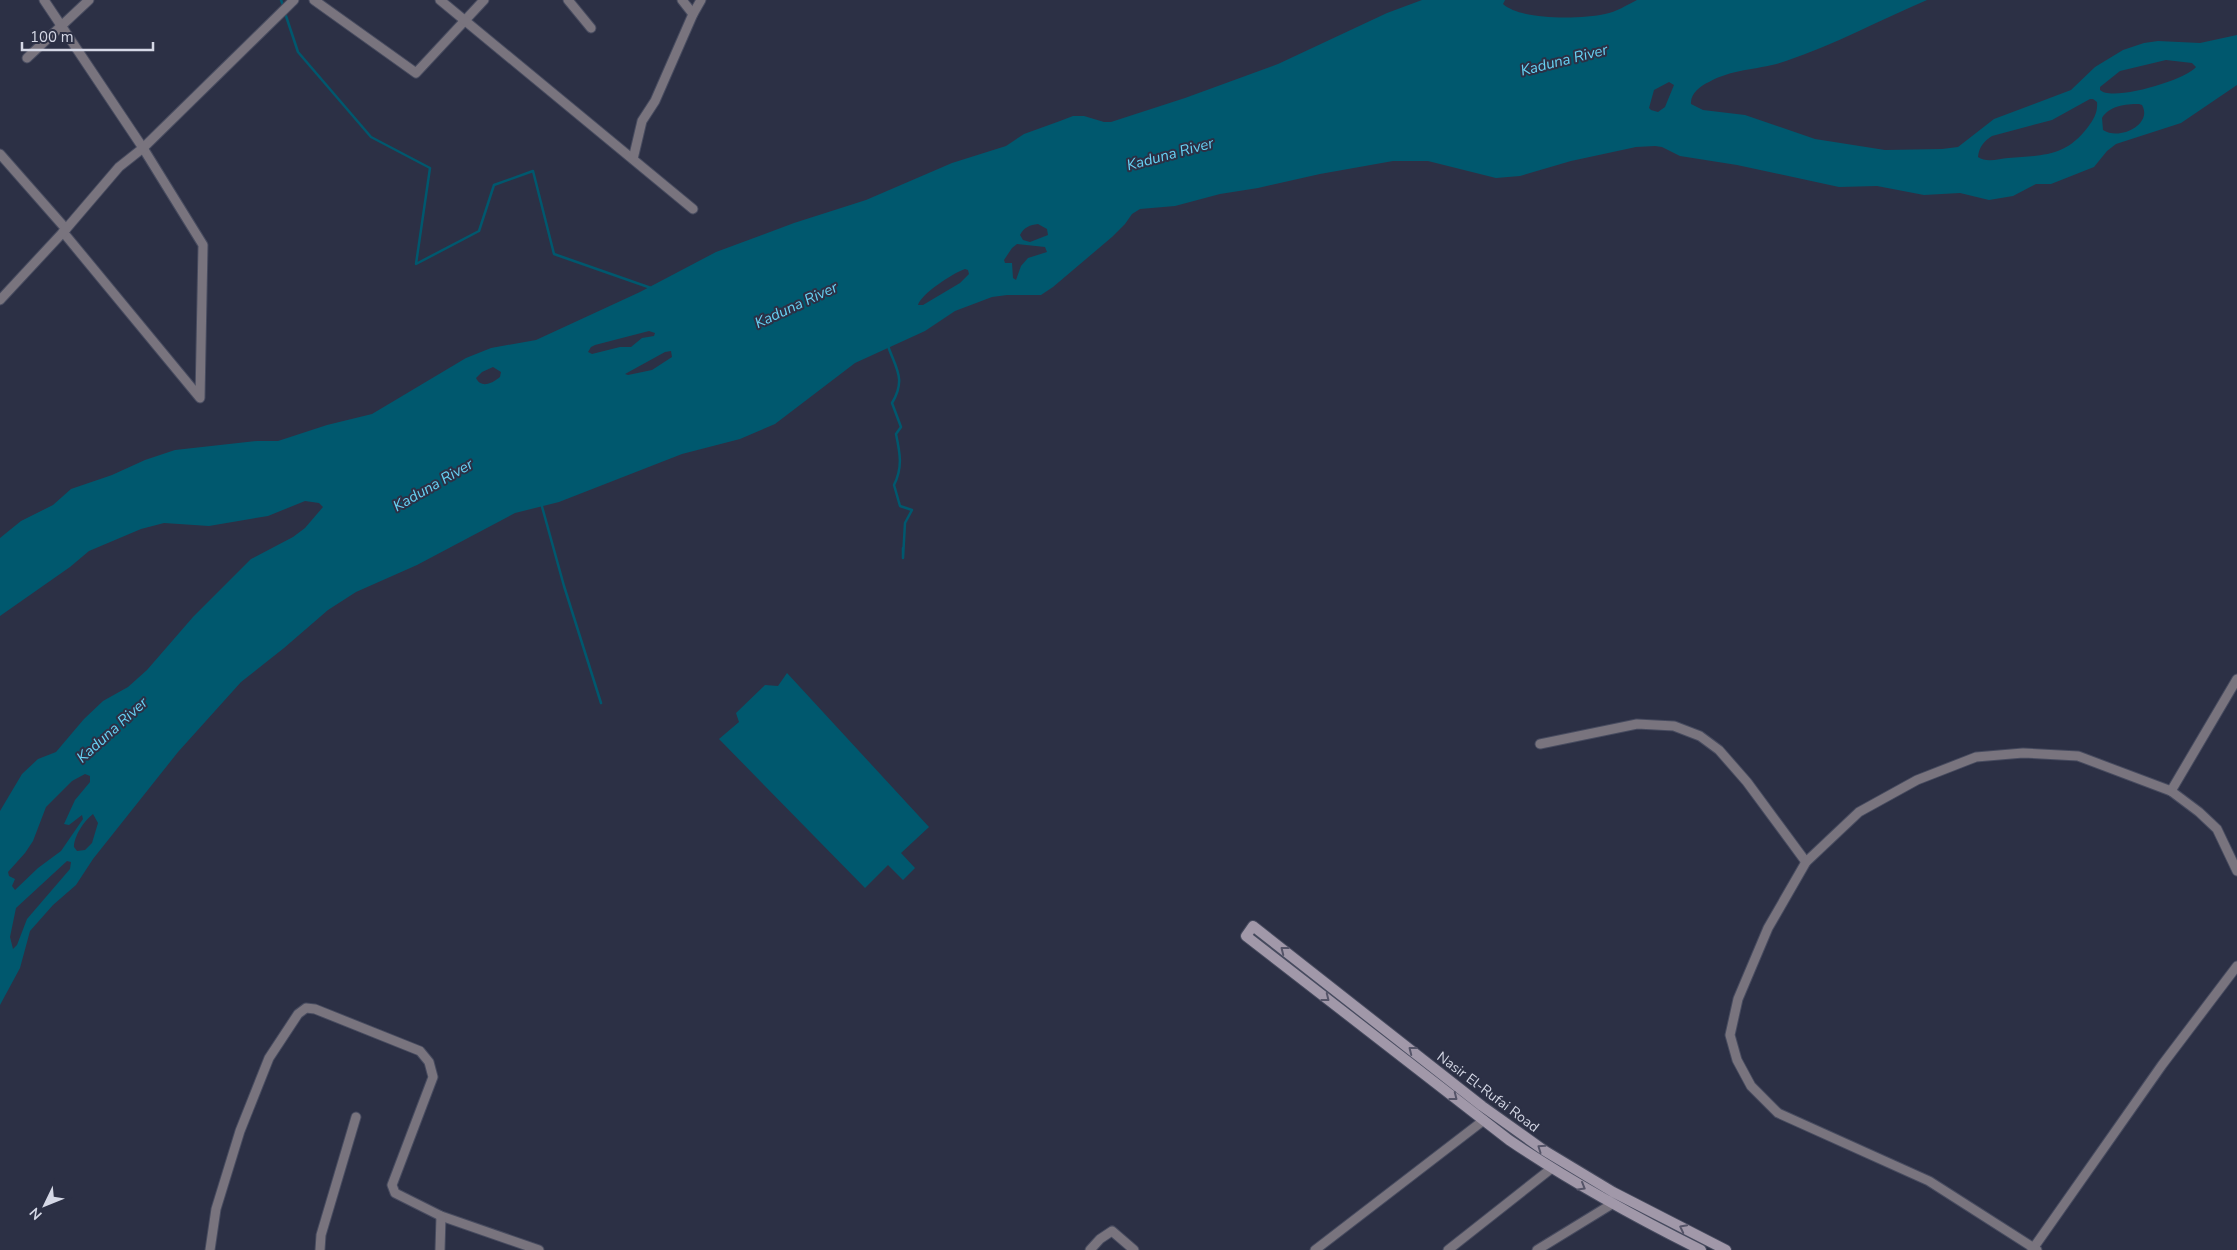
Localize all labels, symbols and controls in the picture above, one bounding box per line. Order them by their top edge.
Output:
scale bar [22,20,154,52]
text: 100 m [30,27,74,47]
water label: Kaduna River [1518,39,1610,81]
water label: Kaduna River [1124,133,1216,175]
water label: Kaduna River [751,277,841,333]
water label: Kaduna River [389,454,477,516]
water label: Kaduna River [72,692,152,767]
one-way arrow [1281,948,1290,956]
one-way arrow [1320,992,1329,1000]
one-way arrow [1408,1047,1417,1056]
street label: Nasir El-Rufai Road [1433,1047,1543,1137]
one-way arrow [1448,1092,1457,1100]
one-way arrow [1537,1145,1546,1155]
north arrow [20,1180,70,1230]
one-way arrow [1577,1180,1586,1190]
text: N [25,1203,46,1224]
one-way arrow [1679,1224,1688,1234]

